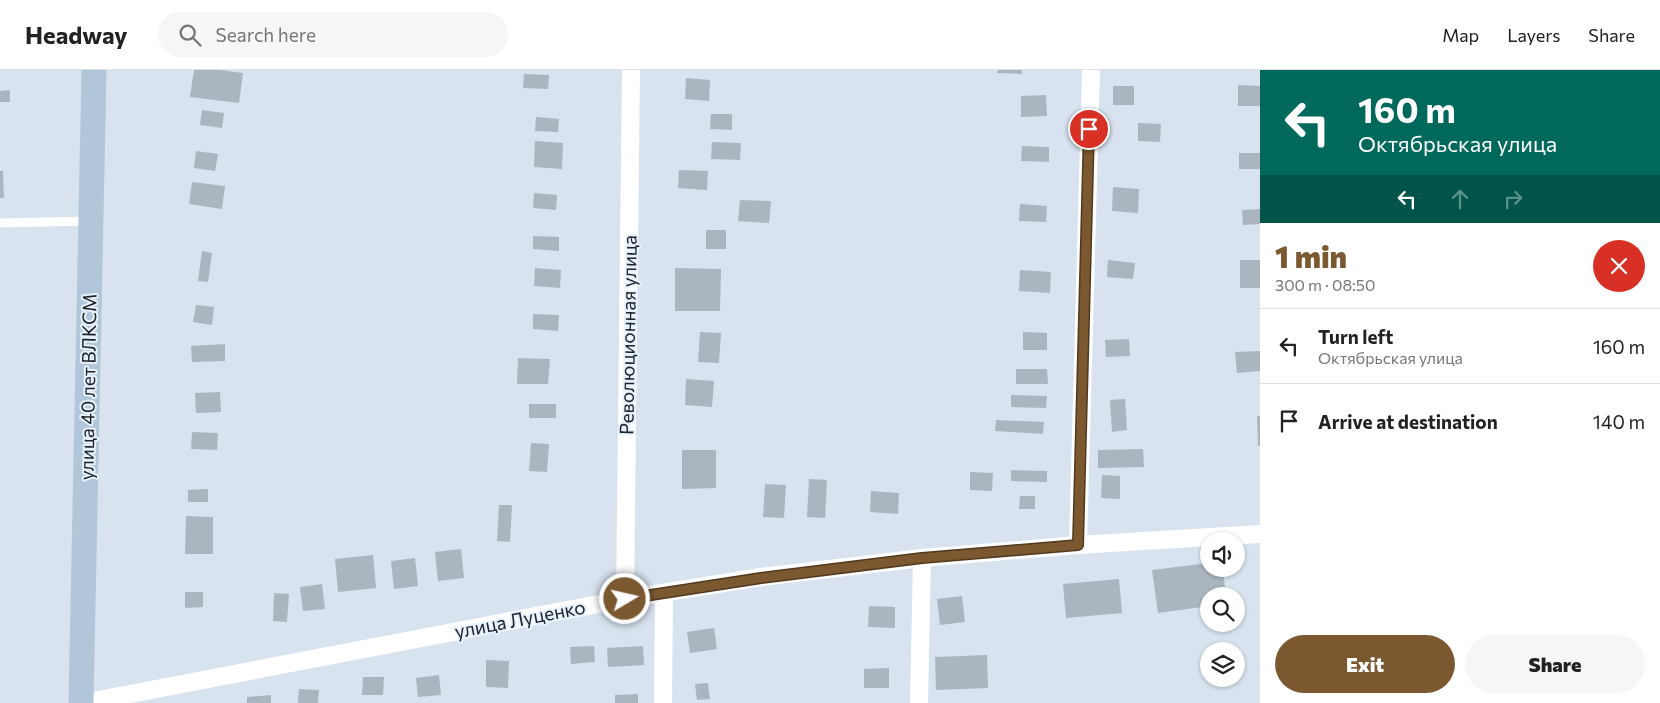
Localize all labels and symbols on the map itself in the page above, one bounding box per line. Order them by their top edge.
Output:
pin [1068,108,1110,150]
street label: Революционная улица [614,235,641,435]
street label: улица 40 лет ВЛКСМ [74,294,101,480]
position arrow [598,572,650,624]
street label: улица Луценко [453,595,587,642]

